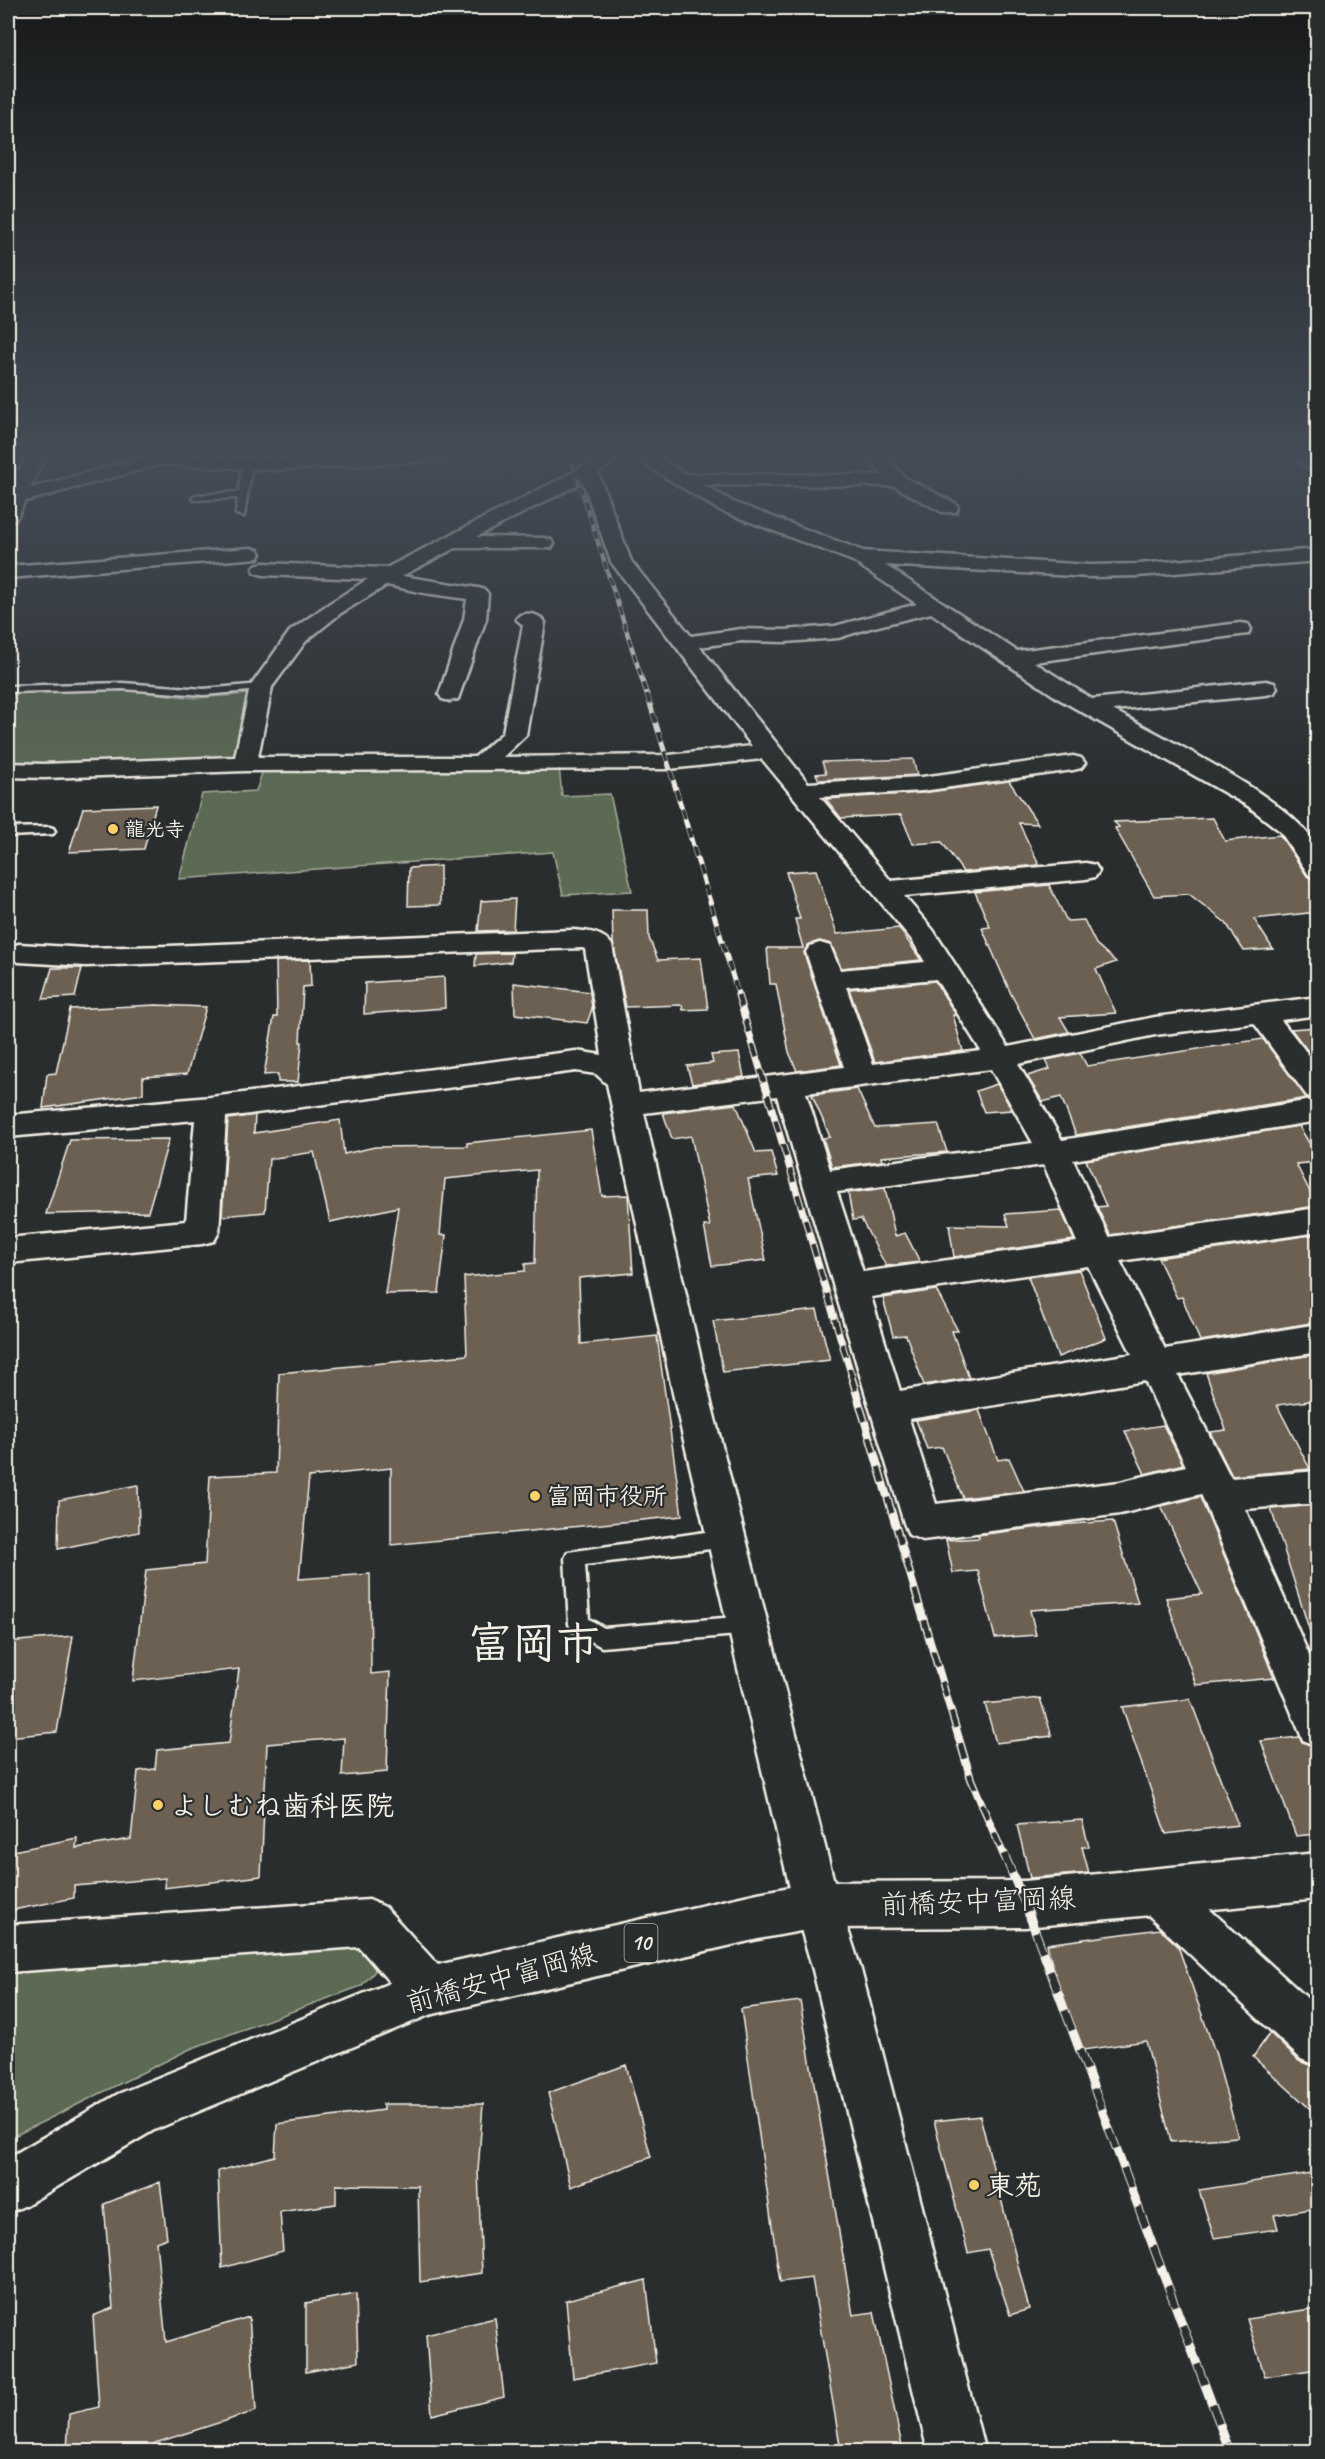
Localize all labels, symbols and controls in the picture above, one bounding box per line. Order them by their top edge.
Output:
place label: 龍光寺 [125,817,185,842]
marker: 龍光寺 [106,822,120,836]
place label: 富岡市役所 [547,1481,667,1511]
marker: 富岡市役所 [528,1489,542,1503]
district label: 富岡市 [468,1616,600,1671]
place label: よしむね歯科医院 [170,1788,394,1823]
marker: よしむね歯科医院 [151,1798,165,1812]
street label: 前橋安中富岡線 [879,1880,1077,1922]
road number: 10 [624,1924,658,1962]
street label: 前橋安中富岡線 [402,1936,600,2020]
place label: 東苑 [986,2168,1042,2203]
marker: 東苑 [967,2178,981,2192]

